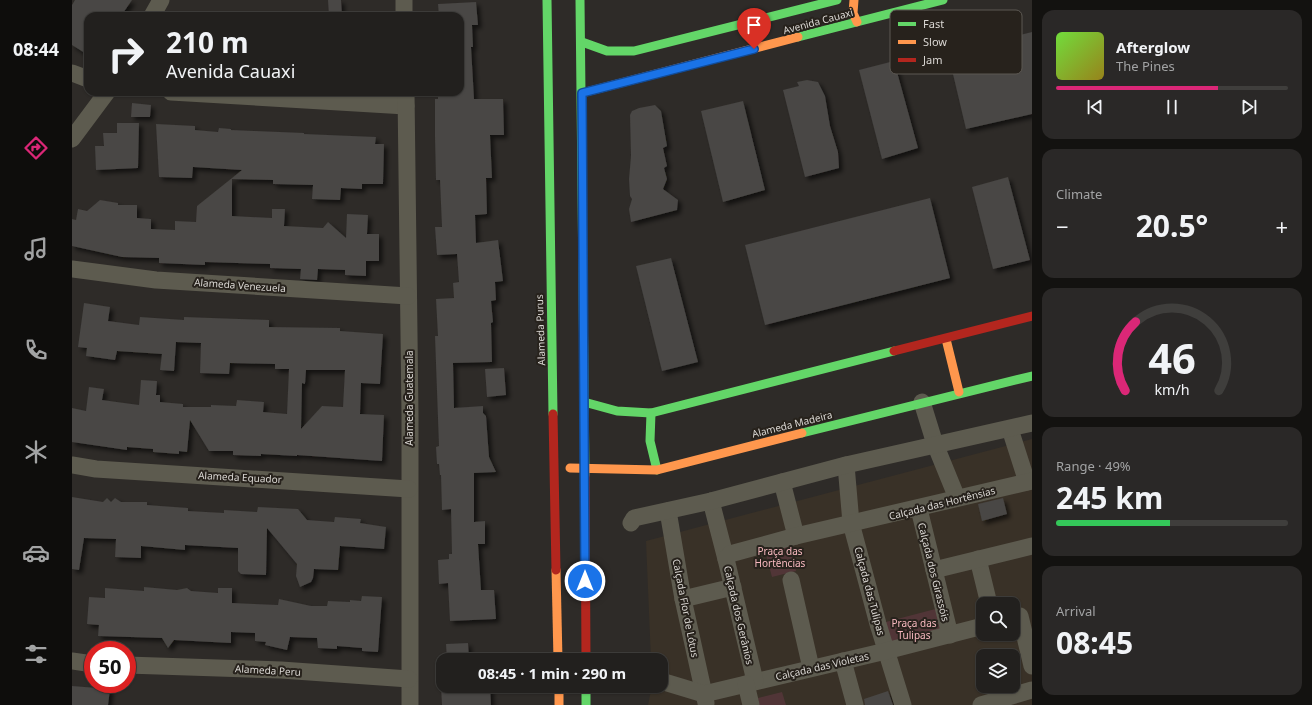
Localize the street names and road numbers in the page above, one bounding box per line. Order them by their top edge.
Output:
street label: Avenida Cauaxi [781,5,855,37]
street label: Alameda Venezuela [194,275,286,295]
street label: Alameda Purus [532,294,548,366]
street label: Alameda Guatemala [402,350,416,446]
street label: Alameda Madeira [750,407,834,441]
street label: Alameda Equador [198,468,282,486]
street label: Calçada das Hortênsias [887,483,997,523]
street label: Calçada dos Girassóis [915,521,953,623]
street label: Calçada das Tulipas [851,545,889,637]
street label: Calçada Flor de Lótus [670,558,702,659]
street label: Calçada dos Gerânios [721,564,757,666]
street label: Calçada das Violetas [774,648,870,684]
street label: Alameda Peru [235,661,301,679]

